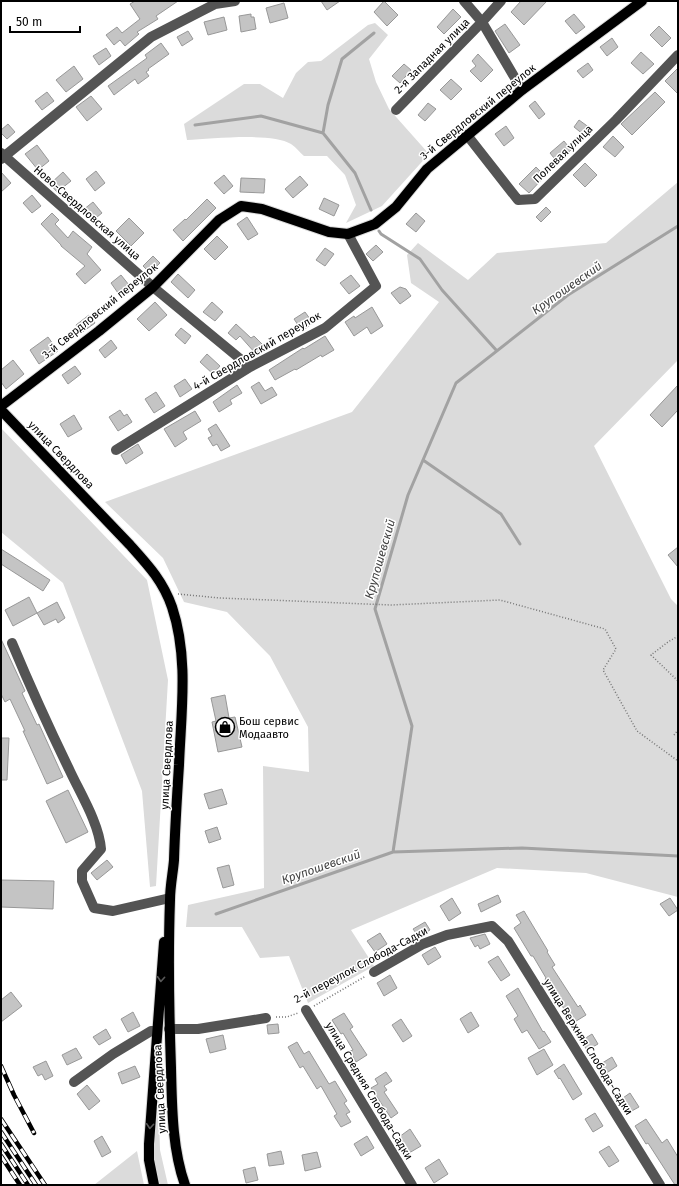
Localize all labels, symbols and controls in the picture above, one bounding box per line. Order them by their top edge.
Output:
scale bar [10,8,80,34]
text: 50 m [16,15,42,29]
street label: 2-я Западная улица [392,16,472,96]
street label: 3-й Свердловский переулок [418,61,539,163]
street label: Полевая улица [531,122,595,186]
street label: Ново-Свердловская улица [31,163,143,263]
water label: Крупошевский [529,259,605,317]
street label: 3-й Свердловский переулок [40,260,161,362]
street label: 4-й Свердловский переулок [191,309,323,393]
street label: улица Свердлова [25,418,97,492]
water label: Крупошевский [362,517,398,601]
place label: Бош сервис Модаавто [239,715,299,741]
shop icon: Бош сервис Модаавто [214,716,236,738]
street label: улица Свердлова [158,720,176,810]
water label: Крупошевский [280,847,362,887]
street label: 2-й переулок Слобода-Садки [292,924,430,1006]
one-way arrow [156,976,165,982]
street label: улица Верхняя Слобода-Садки [541,977,635,1117]
street label: улица Средняя Слобода-Садки [323,1020,415,1162]
street label: улица Свердлова [151,1044,169,1134]
one-way arrow [145,1123,154,1129]

